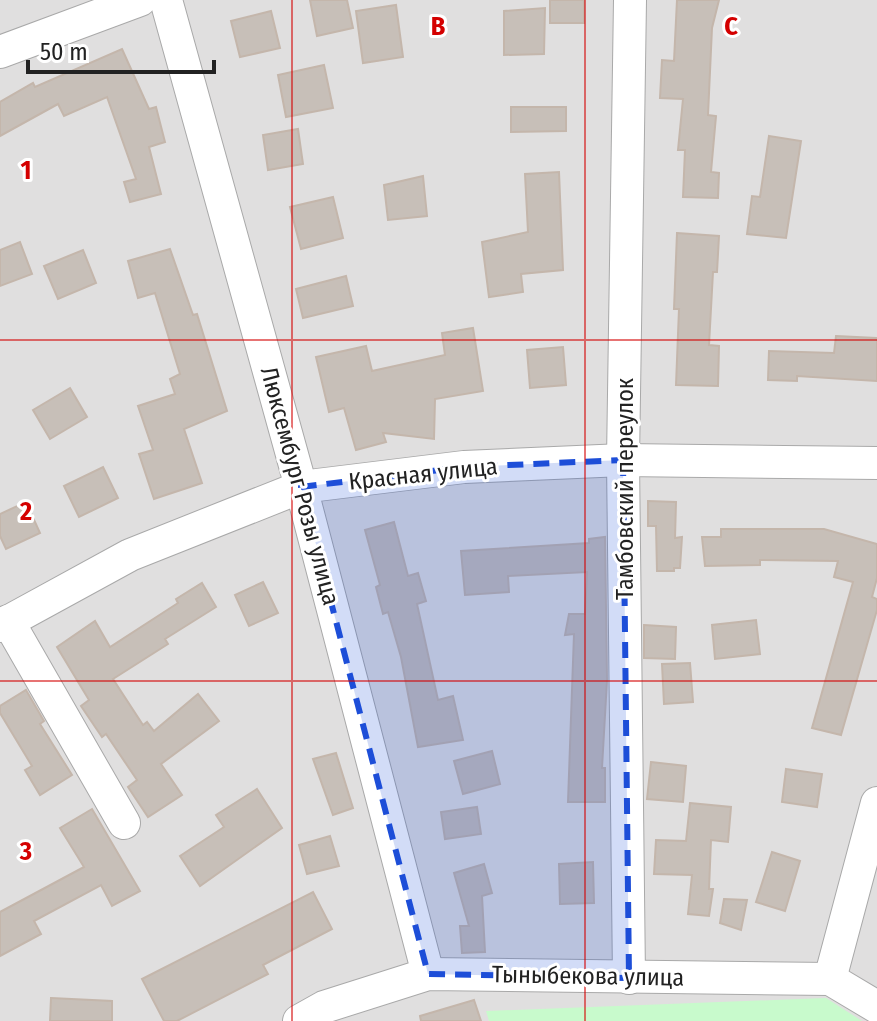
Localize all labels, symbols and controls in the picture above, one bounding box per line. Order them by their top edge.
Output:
text: B [431,11,446,42]
text: C [724,11,738,42]
scale bar [28,24,214,74]
text: 50 m [40,38,88,66]
text: 1 [21,155,32,186]
street label: Люксембург Розы улица [255,364,345,608]
street label: Тамбовский переулок [611,377,639,600]
street label: Красная улица [347,452,499,496]
text: 2 [19,496,32,527]
text: 3 [19,836,32,867]
street label: Тыныбекова улица [492,960,684,992]

